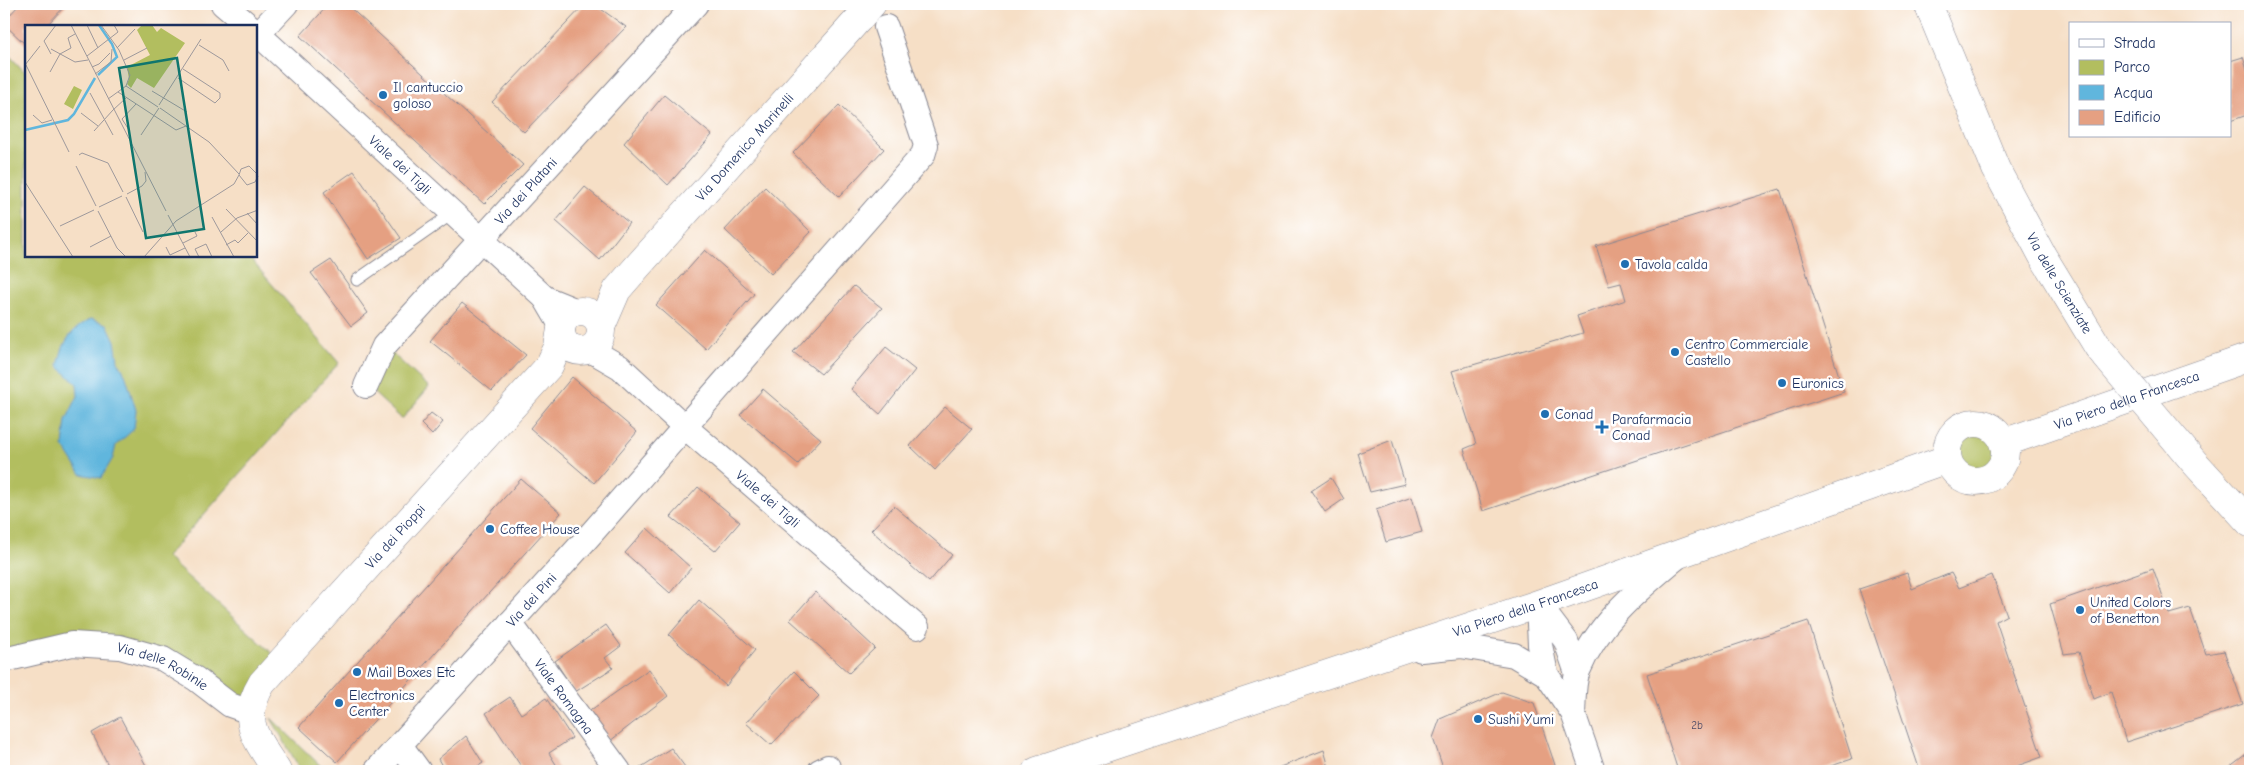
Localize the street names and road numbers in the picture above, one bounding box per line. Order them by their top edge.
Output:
street label: Via Domenico Marinelli [692,89,797,204]
street label: Viale dei Tigli [365,132,435,198]
street label: Via dei Platani [491,154,561,228]
street label: Via delle Scienziate [2023,230,2096,337]
street label: Via Piero della Francesca [2052,367,2202,433]
street label: Viale dei Tigli [733,466,804,531]
street label: Via dei Pioppi [361,500,429,572]
street label: Via dei Pini [502,569,560,630]
street label: Via Piero della Francesca [1451,575,1600,640]
street label: Via delle Robinie [115,638,212,694]
street label: Viale Romagna [531,655,597,737]

